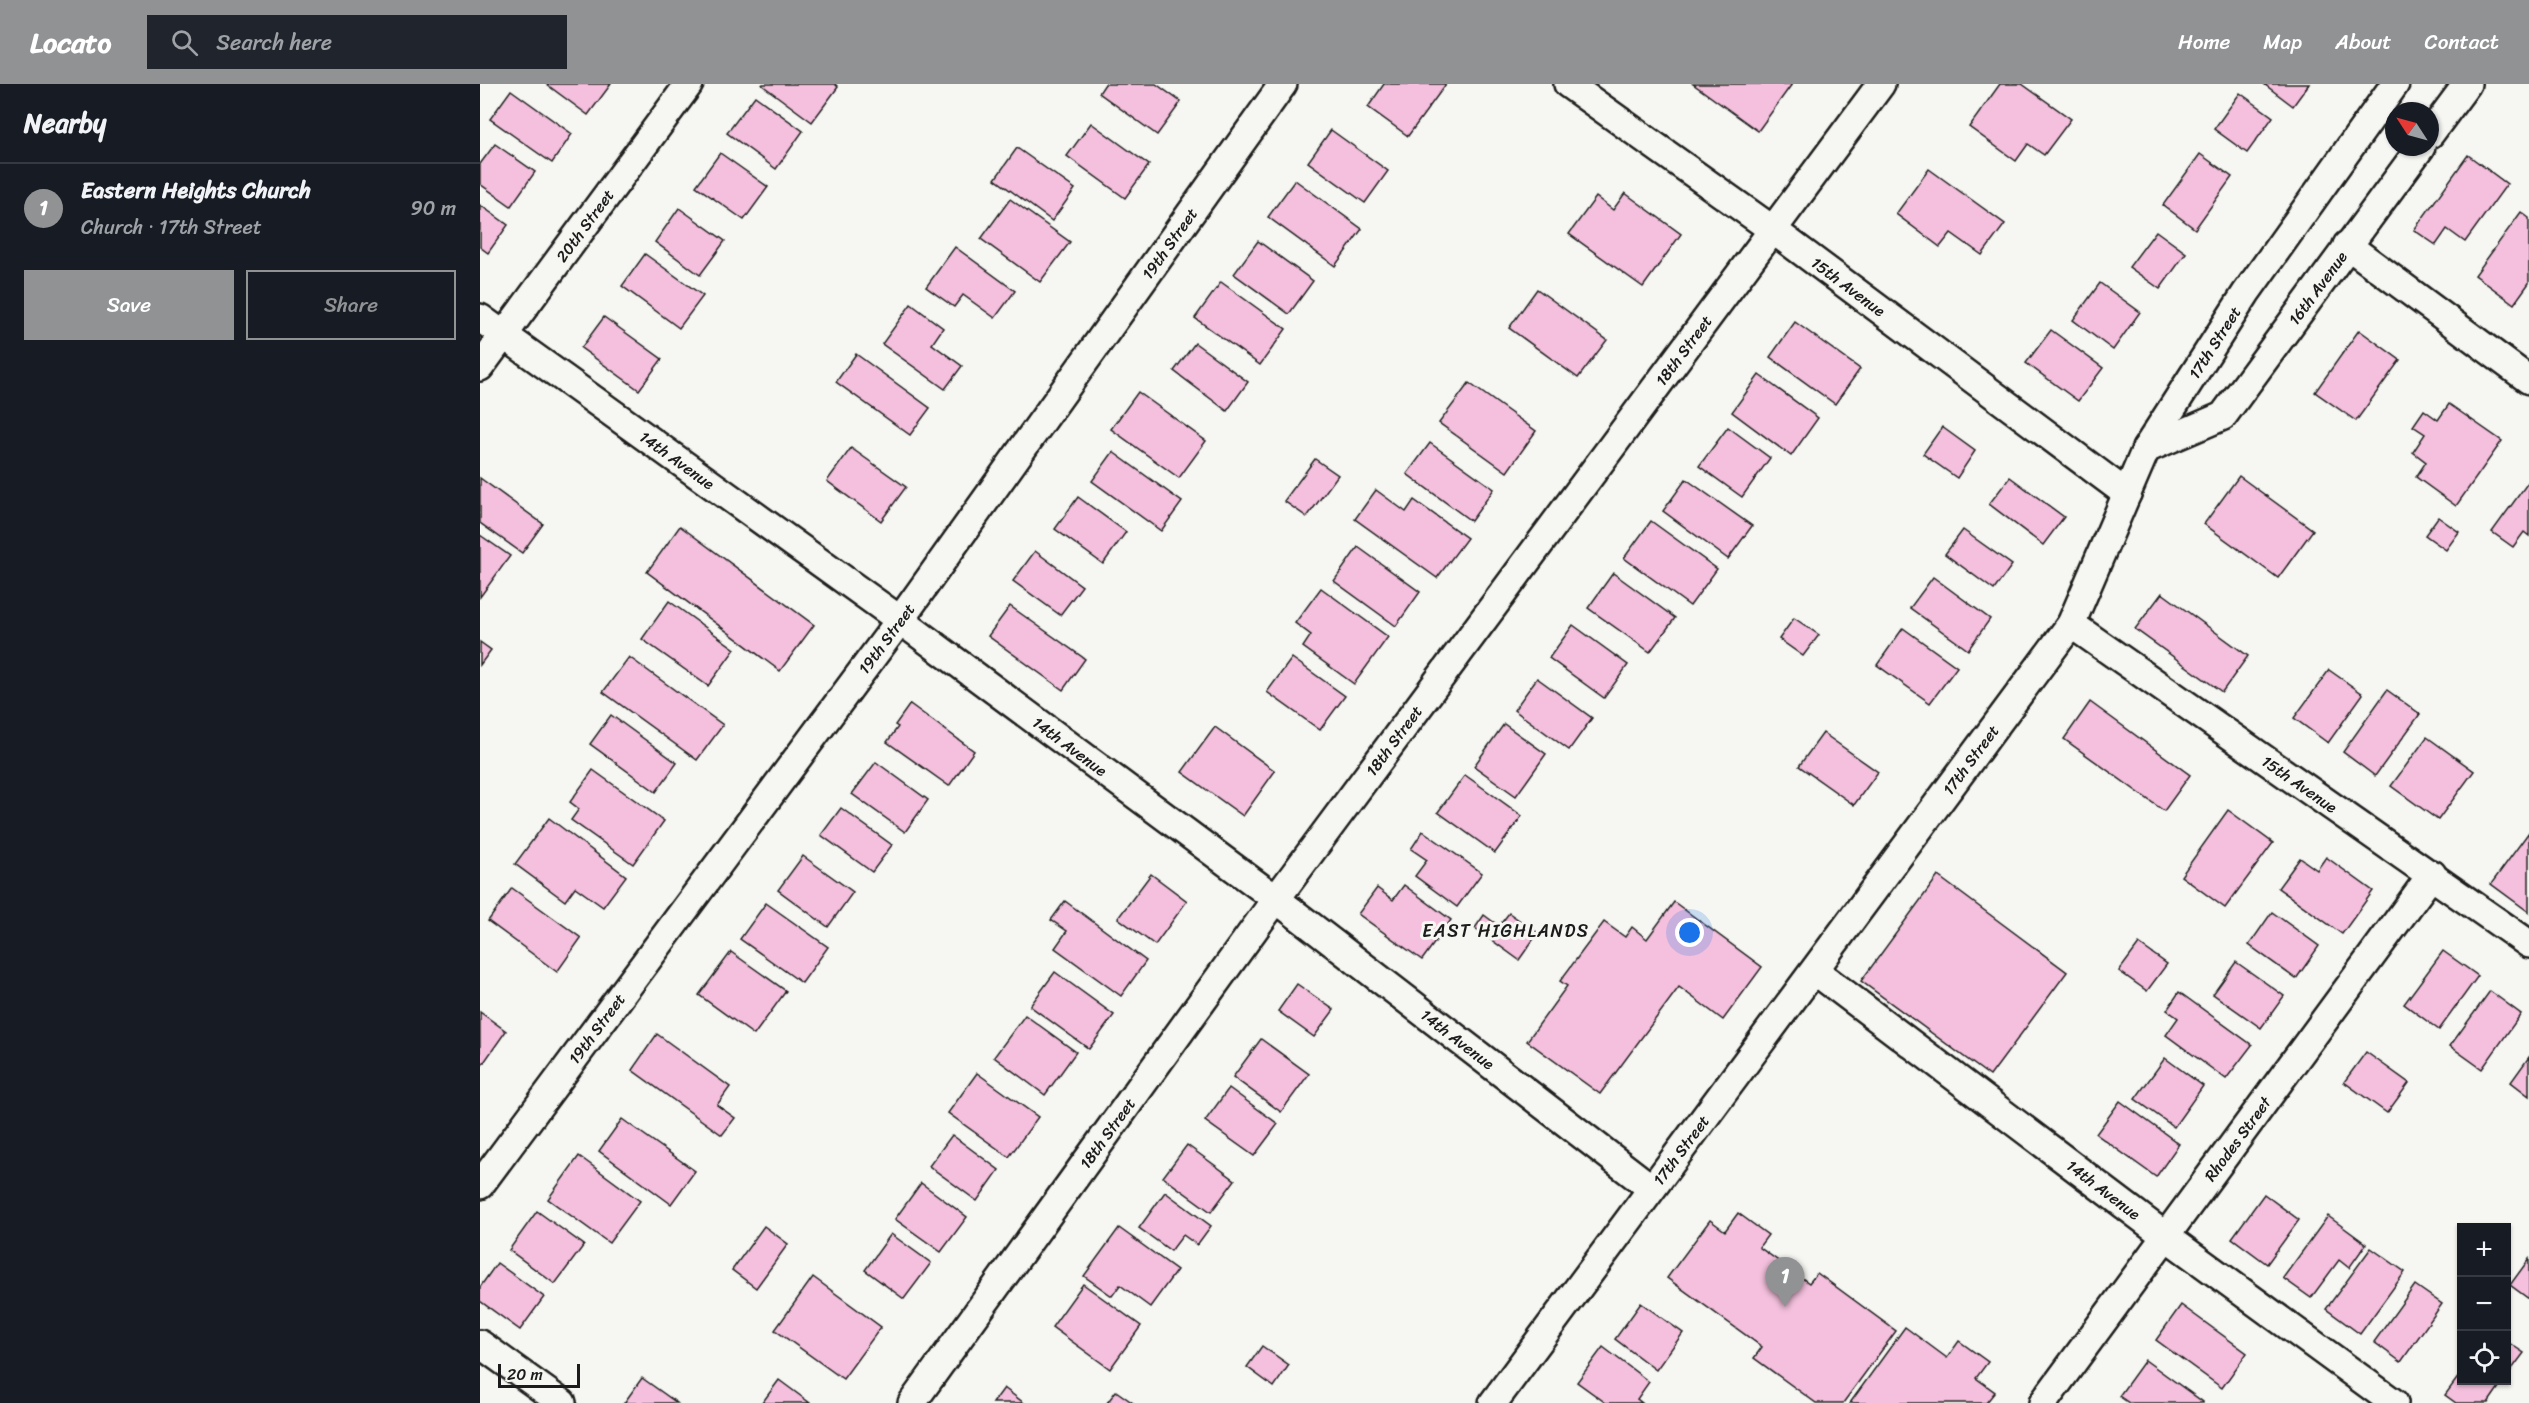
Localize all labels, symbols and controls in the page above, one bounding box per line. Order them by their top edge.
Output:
search box [147,15,567,69]
text: Locato [30,18,111,67]
text: Search here [216,23,332,62]
text: Home [2178,23,2230,61]
text: Map [2263,23,2302,61]
text: About [2335,23,2392,61]
text: Contact [2425,23,2499,61]
icon: search [168,26,201,59]
text: Nearby [24,100,106,146]
north arrow [2385,102,2439,156]
text: Eastern Heights Church [81,171,311,210]
street label: 20th Street [548,182,622,268]
text: 1 [39,191,48,226]
text: 90 m [411,191,456,226]
street label: 19th Street [1133,201,1205,285]
text: Church · 17th Street [81,210,262,245]
street label: 16th Avenue [2280,244,2355,331]
street label: 15th Avenue [1805,249,1893,324]
button: Save [24,270,234,340]
button: Share [246,270,456,340]
street label: 17th Street [2180,300,2249,385]
street label: 18th Street [1647,309,1720,392]
street label: 14th Avenue [633,423,722,497]
street label: 19th Street [850,597,922,680]
street label: 18th Street [1357,699,1430,782]
street label: 14th Avenue [1026,708,1114,784]
street label: 17th Street [1934,718,2006,801]
street label: 15th Avenue [2256,747,2344,821]
district label: EAST HIGHLANDS [1422,915,1590,947]
your location [1675,918,1704,947]
street label: 19th Street [560,987,633,1070]
street label: 14th Avenue [1414,1001,1502,1077]
street label: Rhodes Street [2196,1090,2279,1187]
street label: 18th Street [1071,1091,1143,1175]
street label: 17th Street [1645,1108,1717,1192]
street label: 14th Avenue [2060,1151,2148,1228]
map controls [2457,1223,2511,1385]
button: + [2457,1223,2511,1277]
pin: 1 [1766,1258,1804,1307]
button: − [2457,1277,2511,1331]
button: locate [2457,1331,2511,1385]
text: 20 m [507,1360,543,1389]
scale bar [498,1361,580,1388]

